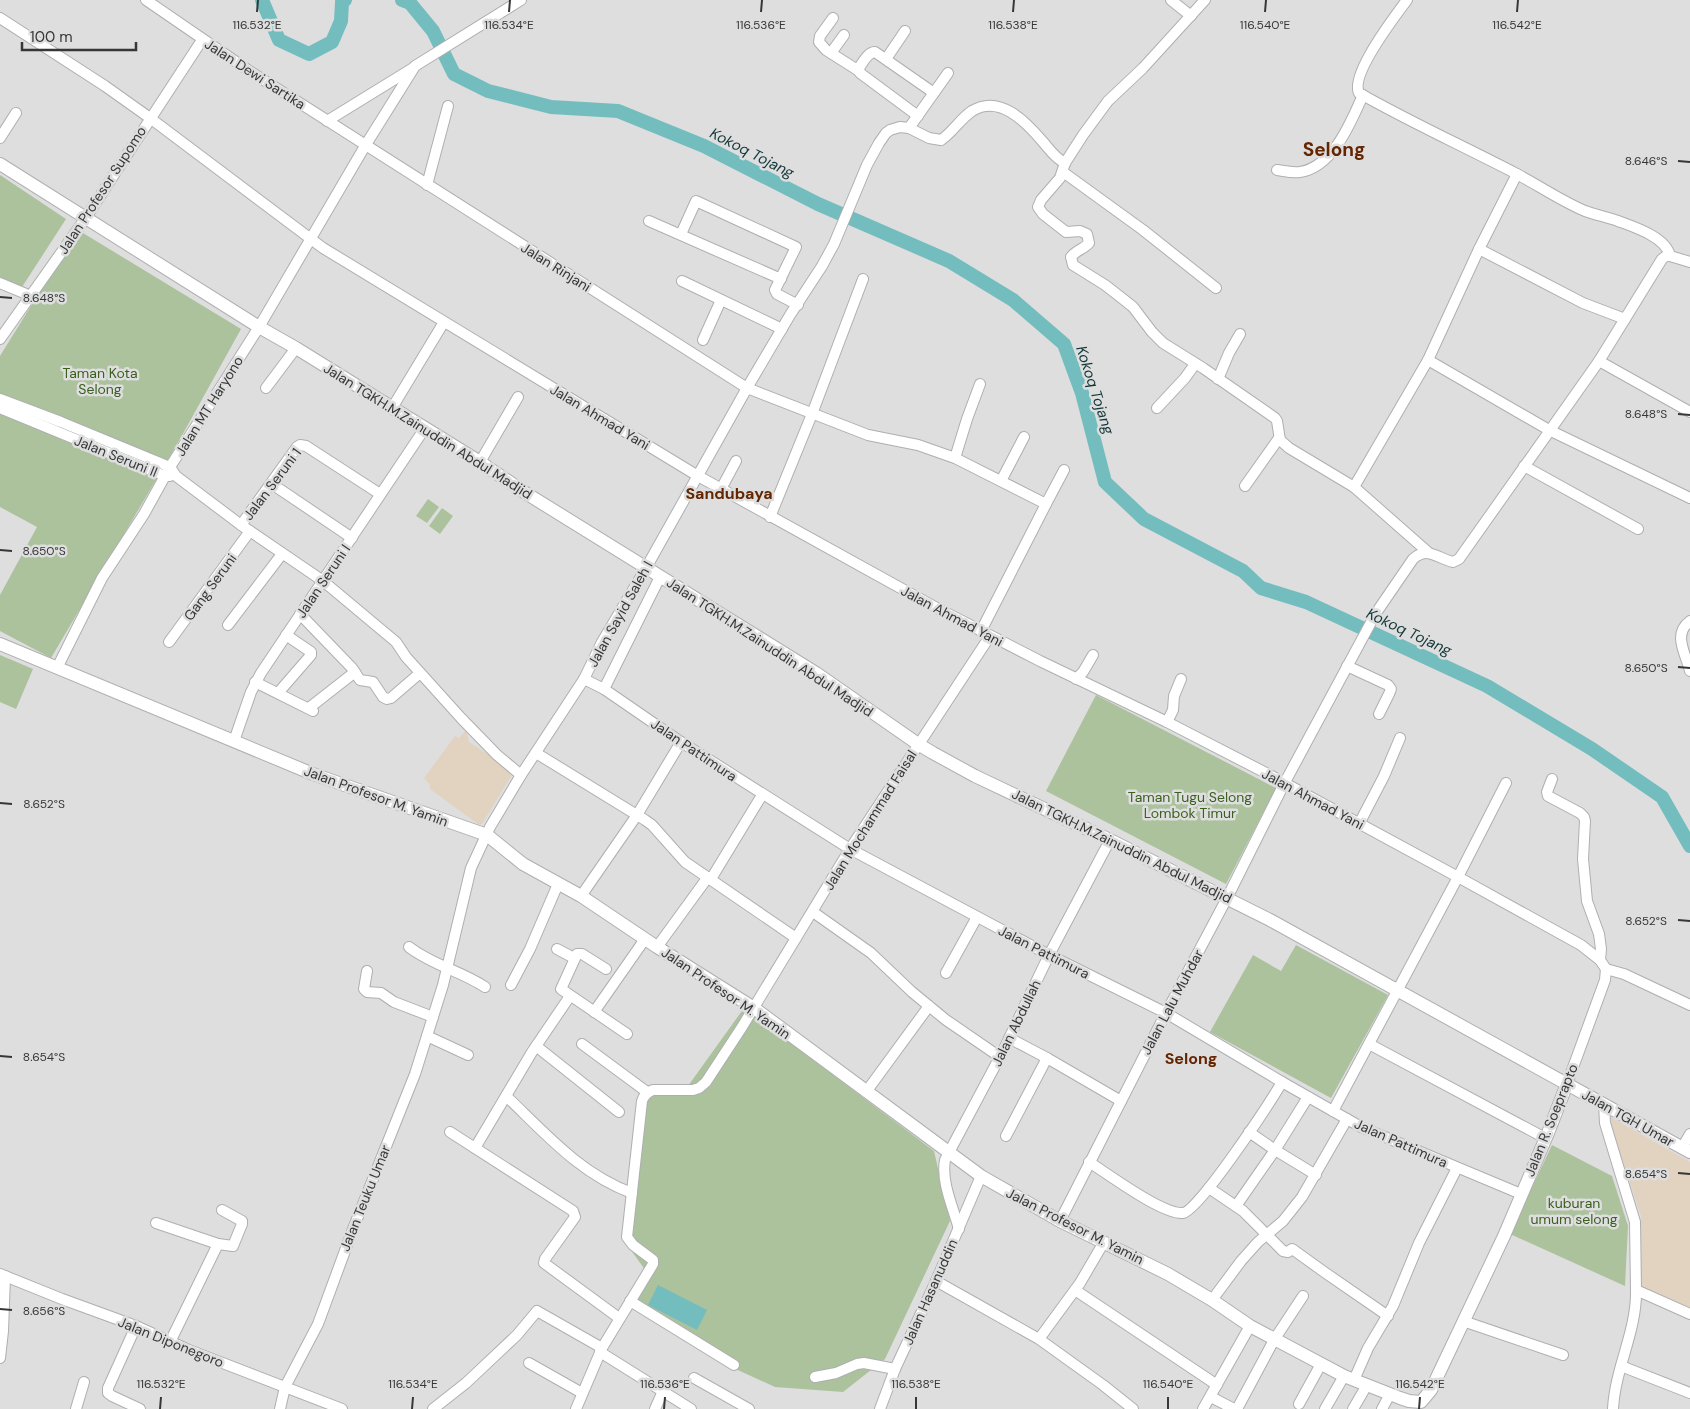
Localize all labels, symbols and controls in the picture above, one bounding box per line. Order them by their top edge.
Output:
text: 116.532°E [232,17,282,33]
text: 116.534°E [484,17,534,33]
text: 116.536°E [736,17,786,33]
text: 116.538°E [988,17,1038,33]
text: 116.540°E [1240,17,1291,33]
text: 116.542°E [1492,17,1542,33]
scale bar [22,20,136,52]
text: 100 m [30,27,73,47]
street label: Jalan Dewi Sartika [201,35,309,113]
street label: Jalan Profesor Supomo [54,123,150,257]
water label: Kokoq Tojang [706,123,798,183]
district label: Selong [1303,137,1365,162]
text: 8.646°S [1625,153,1667,169]
street label: Jalan Rinjani [518,238,594,296]
text: 8.648°S [23,290,65,306]
water label: Kokoq Tojang [1071,343,1119,438]
street label: Jalan MT Haryono [171,353,247,459]
street label: Jalan TGKH.M.Zainuddin Abdul Madjid [320,359,536,503]
park label: Taman Kota Selong [62,364,138,398]
street label: Jalan Ahmad Yani [547,380,653,454]
text: 8.648°S [1625,406,1667,422]
street label: Jalan Seruni II [72,431,160,481]
street label: Jalan Seruni 1 [239,444,305,524]
district label: Sandubaya [685,483,773,504]
street label: Jalan Seruni I [292,541,354,621]
text: 8.650°S [22,543,66,559]
street label: Gang Seruni [180,550,240,624]
street label: Jalan Sayid Saleh I [583,558,657,670]
street label: Jalan TGKH.M.Zainuddin Abdul Madjid [663,573,877,721]
street label: Jalan Ahmad Yani [898,581,1006,651]
water label: Kokoq Tojang [1363,603,1456,661]
text: 8.650°S [1624,660,1668,676]
street label: Jalan Pattimura [648,715,740,785]
street label: Jalan Mochammad Faisal [820,747,920,893]
street label: Jalan Profesor M. Yamin [302,762,450,830]
street label: Jalan Ahmad Yani [1259,764,1367,834]
street label: Jalan TGKH.M.Zainuddin Abdul Madjid [1009,785,1235,907]
park label: Taman Tugu Selong Lombok Timur [1128,788,1252,822]
text: 8.652°S [23,796,65,812]
text: 8.652°S [1625,913,1667,929]
street label: Jalan Pattimura [995,921,1093,983]
street label: Jalan Profesor M. Yamin [658,943,794,1043]
street label: Jalan Lalu Muhdar [1137,946,1207,1058]
street label: Jalan Abdullah [987,977,1045,1069]
district label: Selong [1165,1048,1217,1069]
text: 8.654°S [23,1049,65,1065]
street label: Jalan R. Soeprapto [1520,1061,1582,1179]
street label: Jalan TGH Umar [1579,1085,1677,1151]
street label: Jalan Pattimura [1352,1114,1450,1172]
street label: Jalan Teuku Umar [335,1142,395,1254]
text: 8.654°S [1625,1166,1667,1182]
street label: Jalan Profesor M. Yamin [1003,1183,1147,1269]
park label: kuburan umum selong [1531,1194,1618,1228]
street label: Jalan Hasanuddin [899,1236,961,1348]
text: 8.656°S [23,1303,65,1319]
street label: Jalan Diponegoro [116,1313,226,1371]
text: 116.532°E [136,1376,186,1392]
text: 116.534°E [388,1376,438,1392]
text: 116.536°E [640,1376,690,1392]
text: 116.538°E [891,1376,941,1392]
text: 116.540°E [1143,1376,1194,1392]
text: 116.542°E [1395,1376,1445,1392]

